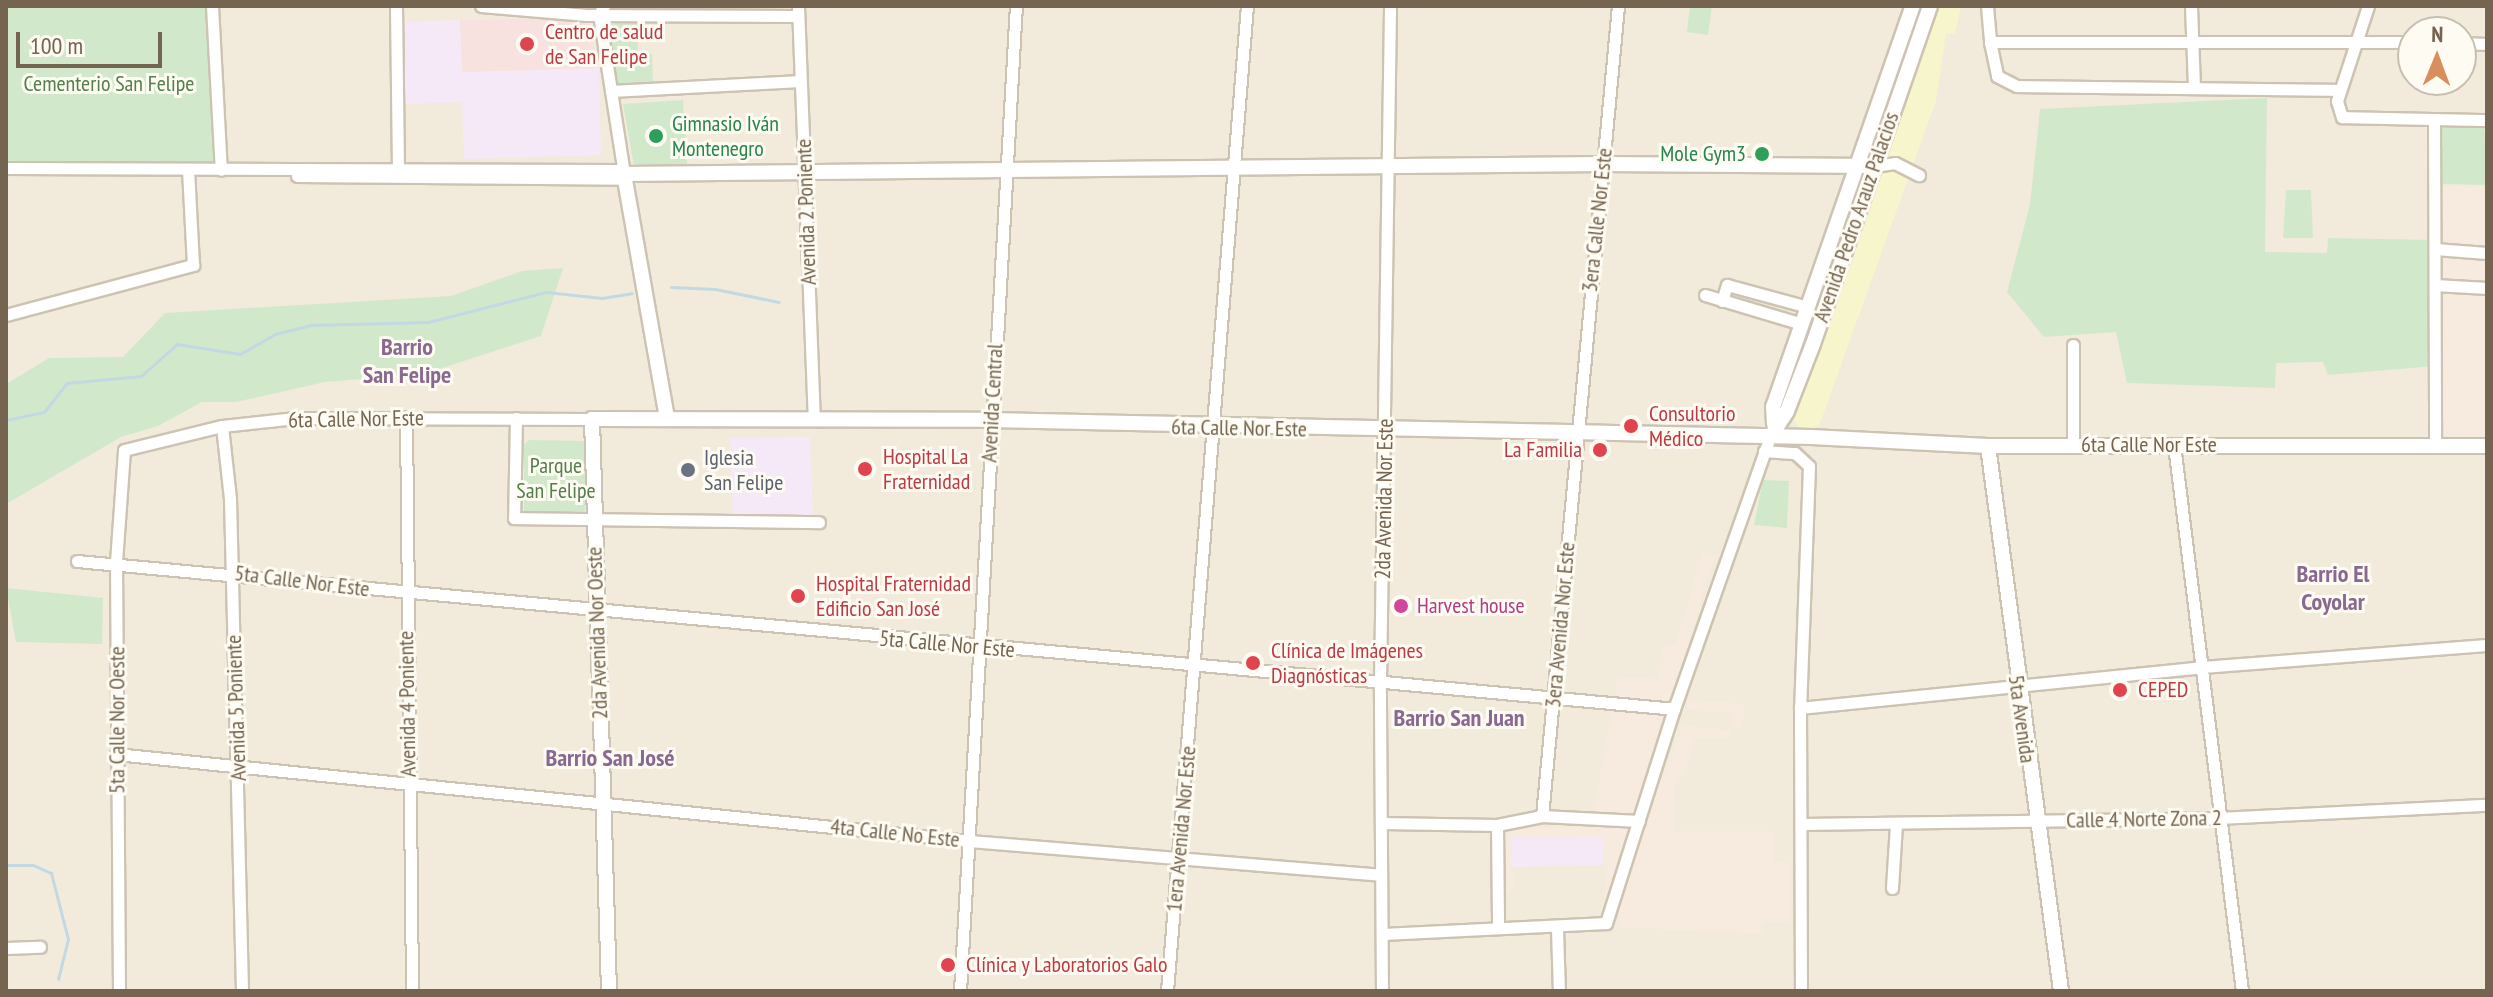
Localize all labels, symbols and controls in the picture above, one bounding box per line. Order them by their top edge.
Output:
scale bar [20,16,166,66]
north arrow [2397,16,2477,96]
place label: Centro de salud de San Felipe [545,18,663,70]
text: N [2431,20,2444,48]
text: 100 m [30,30,83,61]
marker: Centro de salud de San Felipe [516,33,538,55]
park label: Cementerio San Felipe [24,71,194,97]
street label: Avenida Pedro Arauz Palacios [1807,108,1905,326]
place label: Gimnasio Iván Montenegro [672,110,779,162]
marker: Gimnasio Iván Montenegro [647,127,665,145]
street label: Avenida 2 Poniente [790,138,822,286]
place label: Mole Gym3 [1660,141,1746,167]
marker: Mole Gym3 [1753,145,1771,163]
street label: 3era Calle Nor Este [1576,147,1618,293]
district label: Barrio San Felipe [363,333,451,389]
street label: Avenida Central [976,343,1008,463]
place label: Consultorio Médico [1649,400,1735,452]
street label: 6ta Calle Nor Este [288,405,424,433]
street label: 6ta Calle Nor Este [1171,414,1307,442]
marker: Consultorio Médico [1620,415,1642,437]
street label: 2da Avenida Nor Este [1369,418,1399,580]
street label: 6ta Calle Nor Este [2081,432,2217,458]
place label: La Familia [1504,437,1582,463]
marker: La Familia [1589,439,1611,461]
place label: Hospital La Fraternidad [883,443,970,494]
place label: Iglesia San Felipe [704,444,783,496]
park label: Parque San Felipe [516,452,596,504]
marker: Hospital La Fraternidad [854,458,876,480]
marker: Iglesia San Felipe [679,461,697,479]
street label: 3era Avenida Nor Este [1540,541,1580,709]
street label: 2da Avenida Nor Oeste [581,546,613,720]
street label: 5ta Calle Nor Este [233,560,371,602]
district label: Barrio El Coyolar [2297,560,2369,616]
place label: Hospital Fraternidad Edificio San José [816,570,971,622]
marker: Hospital Fraternidad Edificio San José [787,585,809,607]
place label: Harvest house [1417,593,1525,619]
marker: Harvest house [1392,597,1410,615]
street label: 5ta Calle Nor Este [878,625,1016,663]
street label: Avenida 4 Poniente [393,631,421,777]
street label: Avenida 5 Poniente [220,634,252,782]
place label: Clínica de Imágenes Diagnósticas [1271,637,1423,688]
street label: 5ta Calle Nor Oeste [104,646,130,794]
marker: Clínica de Imágenes Diagnósticas [1242,652,1264,674]
street label: 5ta Avenida [2003,673,2041,765]
place label: CEPED [2138,677,2188,703]
marker: CEPED [2109,679,2131,701]
district label: Barrio San Juan [1393,704,1525,732]
district label: Barrio San José [545,744,675,772]
street label: 1era Avenida Nor Este [1161,745,1201,913]
street label: Calle 4 Norte Zona 2 [2066,804,2222,834]
street label: 4ta Calle No Este [829,813,961,853]
place label: Clínica y Laboratorios Galo [966,952,1168,978]
marker: Clínica y Laboratorios Galo [937,954,959,976]

